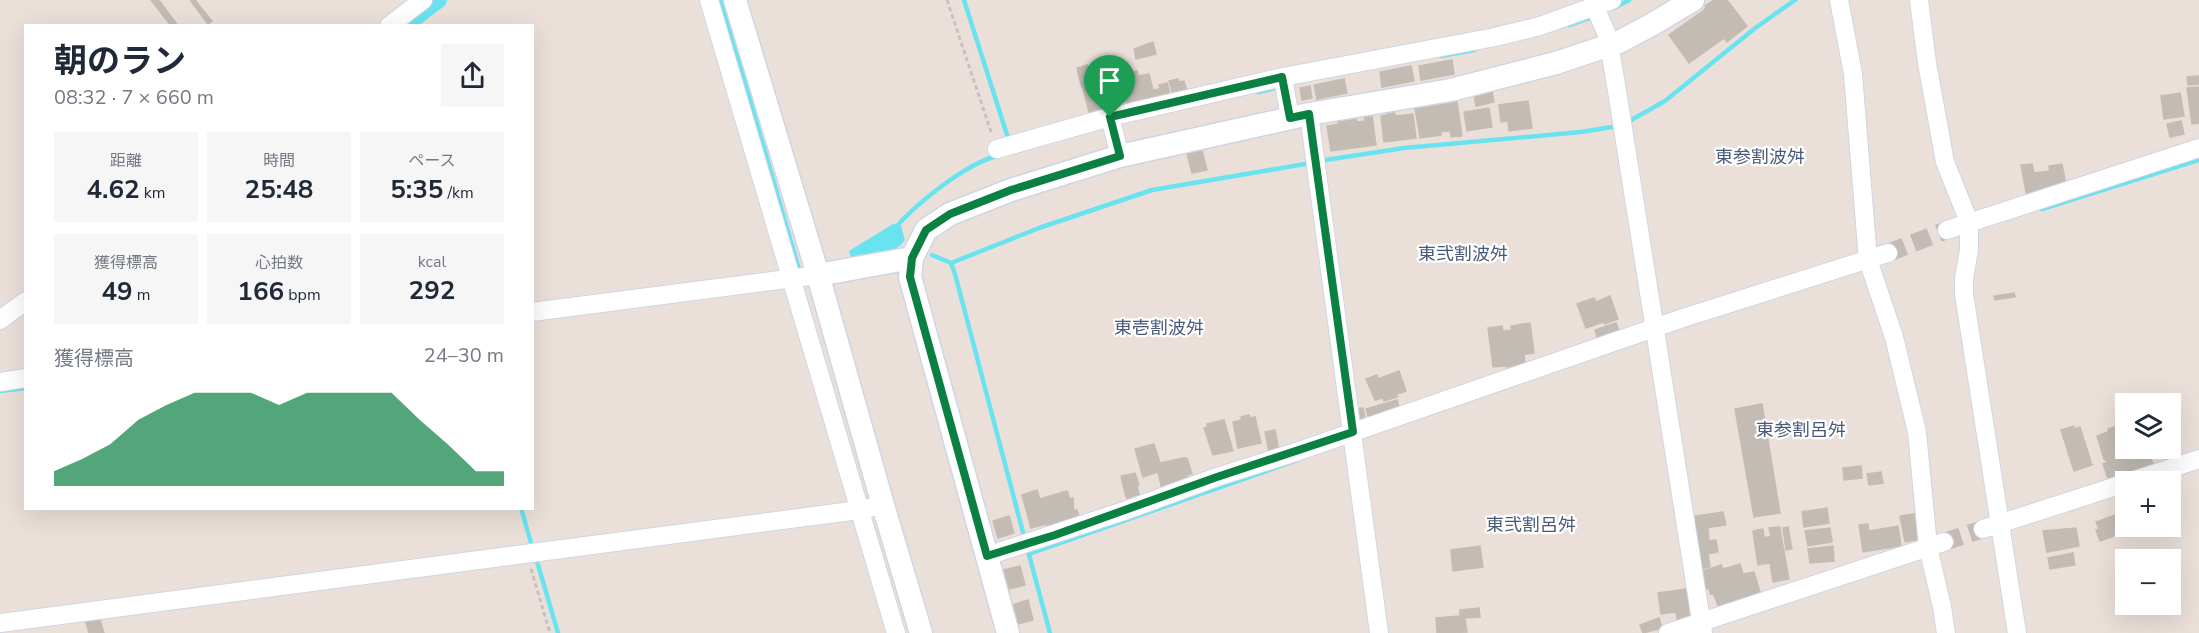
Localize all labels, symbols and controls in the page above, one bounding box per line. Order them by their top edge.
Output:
text: 朝のラン [54,39,186,84]
button: share [441,44,504,107]
pin [1084,55,1135,117]
icon: arrive [1093,64,1126,97]
text: 08:32 · 7 × 660 m [54,84,214,111]
district label: 東参割波舛 [1715,145,1805,169]
text: 距離 [110,150,142,172]
text: 時間 [263,150,295,172]
text: ペース [408,150,456,172]
text: 4.62 [86,172,140,207]
text: 25:48 [245,172,313,207]
text: 5:35 [390,172,443,207]
text: km [140,182,166,204]
text: /km [443,182,474,204]
district label: 東弐割波舛 [1418,242,1508,266]
text: kcal [418,251,446,273]
text: 獲得標高 [94,252,158,274]
text: 心拍数 [255,252,303,274]
text: 292 [409,273,455,308]
text: 49 [101,274,133,309]
text: 166 [237,274,284,309]
text: m [133,284,151,306]
text: bpm [284,284,321,306]
district label: 東壱割波舛 [1114,316,1204,340]
text: 24–30 m [424,342,504,369]
text: 獲得標高 [54,345,134,372]
map controls [2115,393,2181,615]
button: layers [2115,393,2181,459]
district label: 東参割呂舛 [1756,418,1846,442]
button: + [2115,471,2181,537]
district label: 東弐割呂舛 [1486,513,1576,537]
button: − [2115,549,2181,615]

